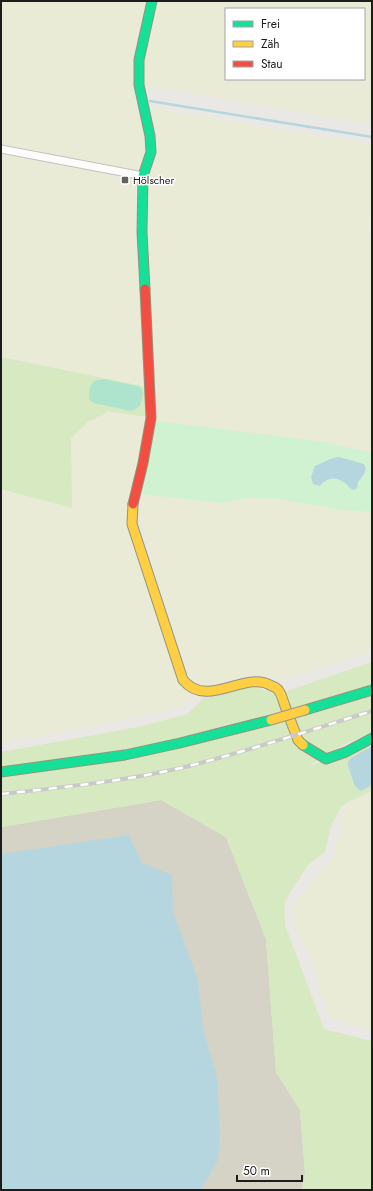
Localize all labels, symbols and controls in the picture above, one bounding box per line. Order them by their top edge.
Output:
legend [225,8,365,80]
text: Frei [261,15,280,33]
text: Zäh [261,35,280,53]
text: Stau [261,55,283,73]
place label: Hölscher [133,172,175,188]
marker: Hölscher [120,175,130,185]
scale bar [237,1157,302,1183]
text: 50 m [243,1162,270,1180]

